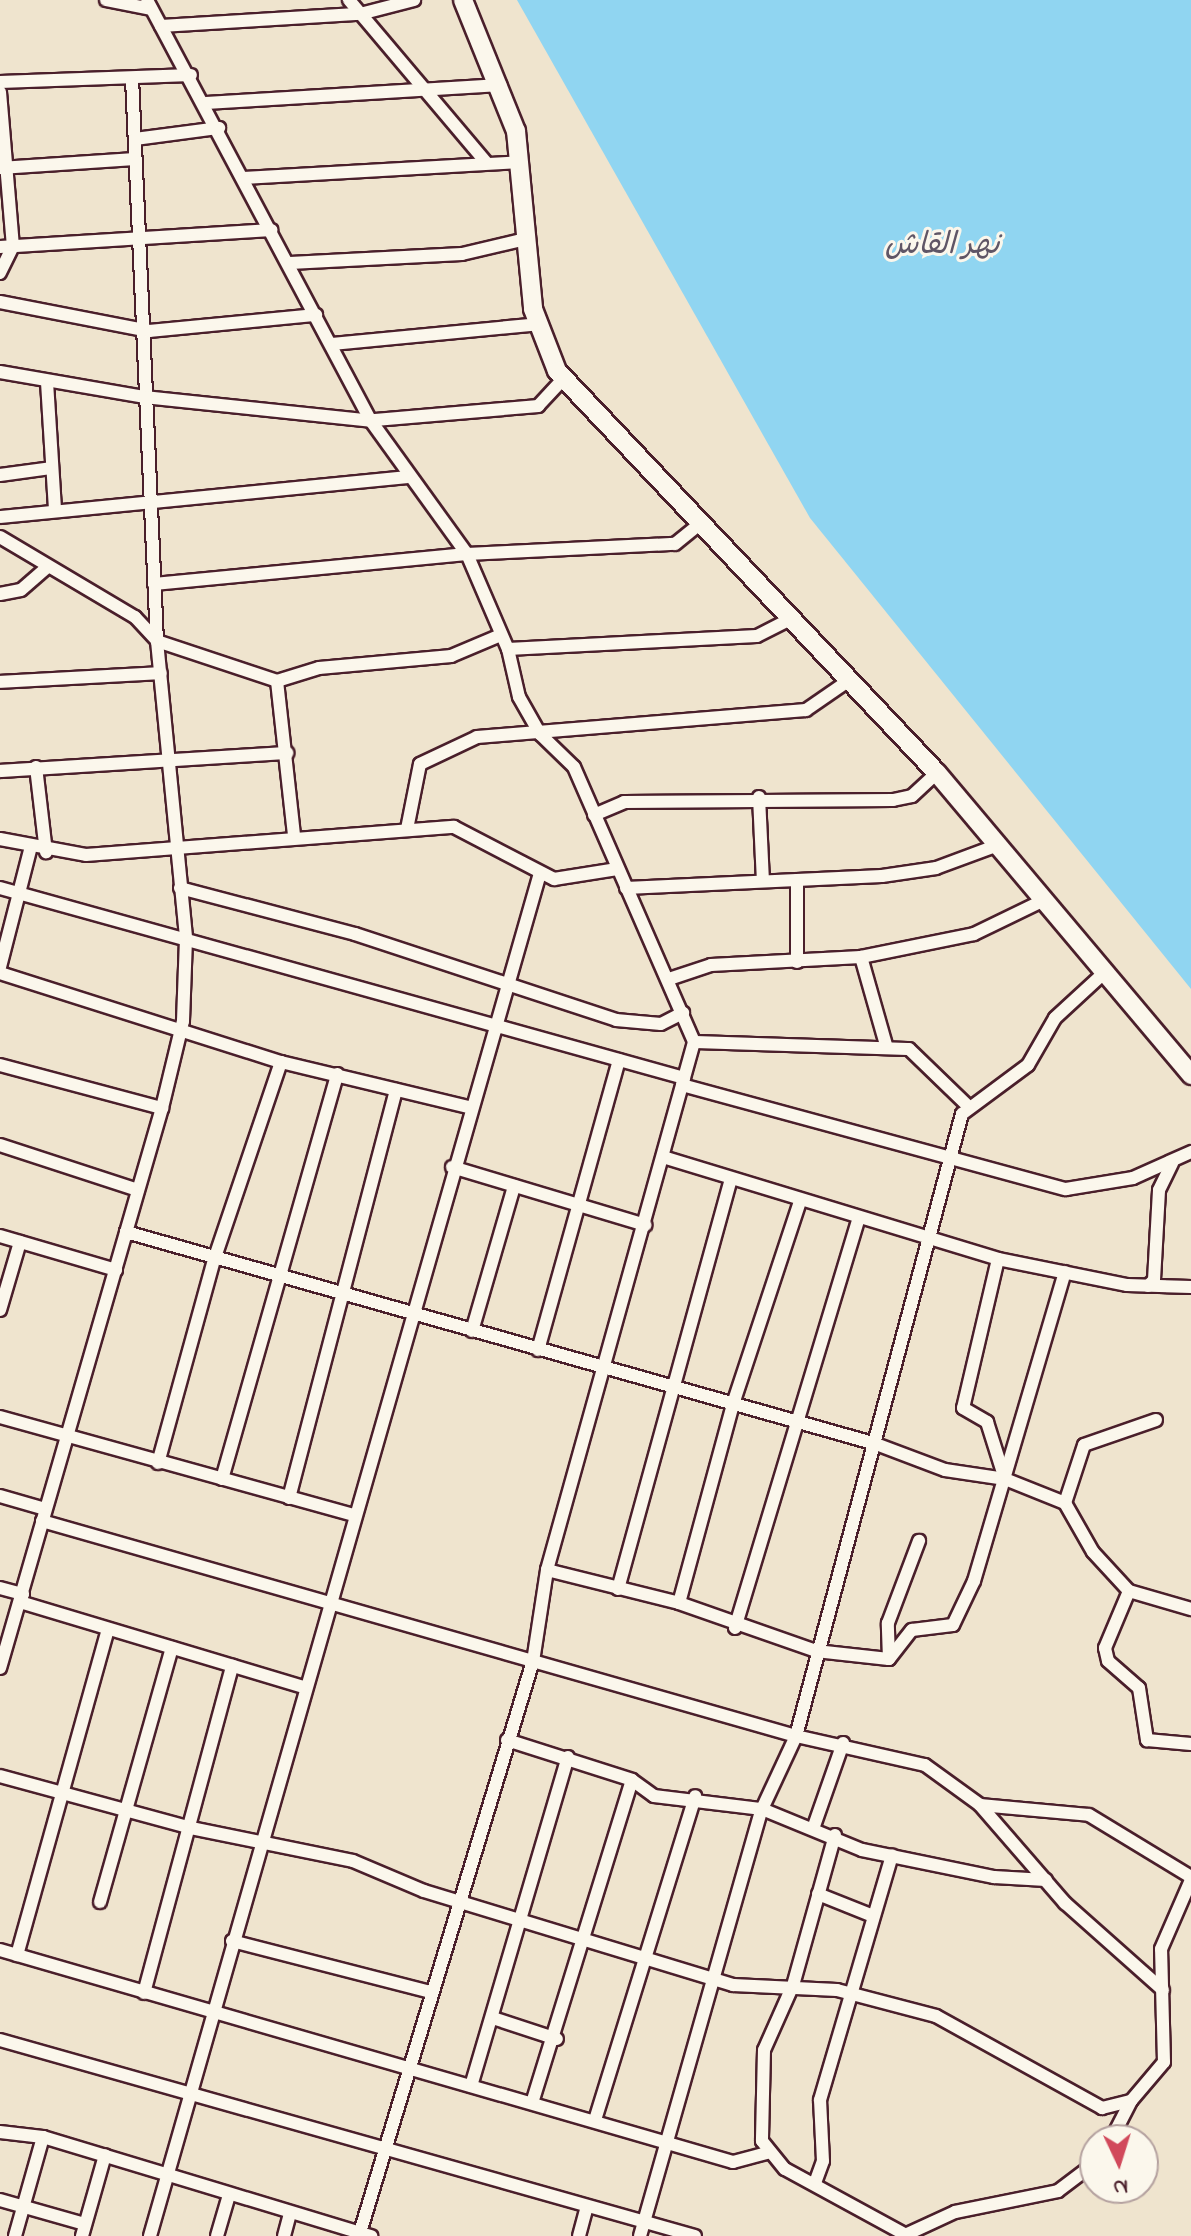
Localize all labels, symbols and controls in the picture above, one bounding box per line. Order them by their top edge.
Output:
water label: نهر القاش [884,228,1000,264]
north arrow [1079,2124,1159,2204]
text: N [1112,2169,1129,2202]

